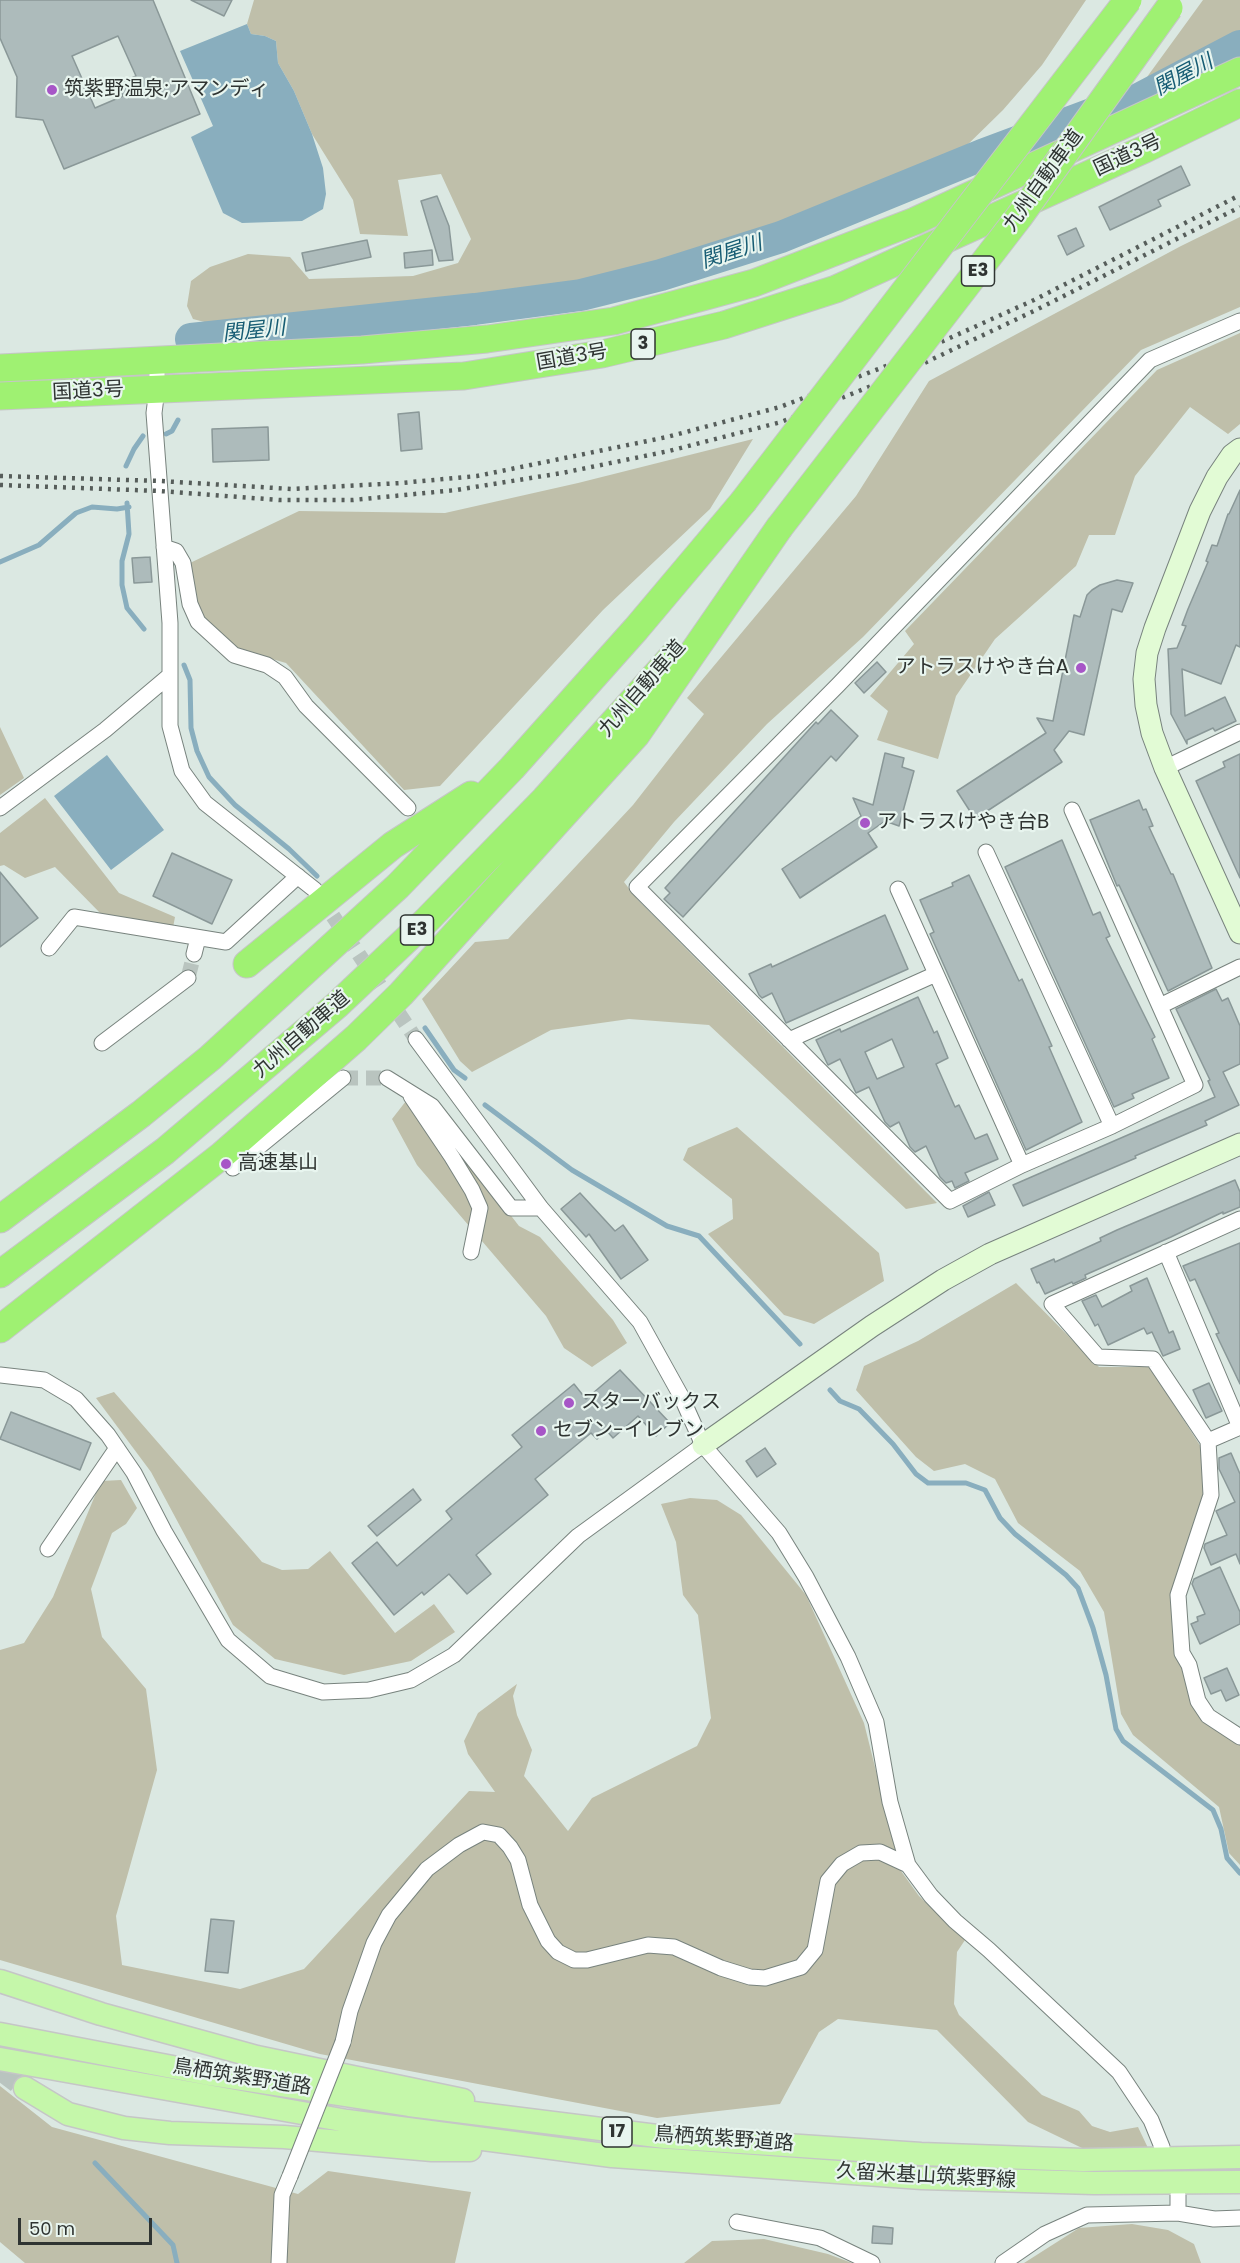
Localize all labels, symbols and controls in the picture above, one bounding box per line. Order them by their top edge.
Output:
water label: 関屋川 [1150,50,1218,102]
place label: 筑紫野温泉;アマンディ [64,78,269,102]
marker: 筑紫野温泉;アマンディ [45,83,59,97]
street label: 九州自動車道 [999,125,1089,237]
street label: 国道3号 [1090,130,1166,182]
water label: 関屋川 [698,231,766,275]
road number: E3 [962,256,994,286]
water label: 関屋川 [221,316,287,348]
road number: 3 [631,329,655,359]
street label: 国道3号 [535,340,609,376]
street label: 国道3号 [52,378,124,406]
street label: 九州自動車道 [595,636,691,742]
place label: アトラスけやき台A [896,656,1069,680]
marker: アトラスけやき台A [1074,661,1088,675]
place label: アトラスけやき台B [877,811,1049,835]
marker: アトラスけやき台B [858,816,872,830]
road number: E3 [400,915,434,945]
street label: 九州自動車道 [249,987,355,1083]
place label: 高速基山 [238,1152,318,1176]
marker: 高速基山 [219,1157,233,1171]
place label: スターバックス [581,1391,721,1415]
marker: スターバックス [562,1396,576,1410]
place label: セブン-イレブン [553,1419,704,1443]
marker: セブン-イレブン [534,1424,548,1438]
street label: 鳥栖筑紫野道路 [171,2055,313,2101]
road number: 17 [602,2117,632,2147]
street label: 鳥栖筑紫野道路 [653,2123,795,2157]
street label: 久留米基山筑紫野線 [835,2160,1017,2194]
scale bar [21,2206,154,2244]
text: 50 m [29,2216,75,2241]

